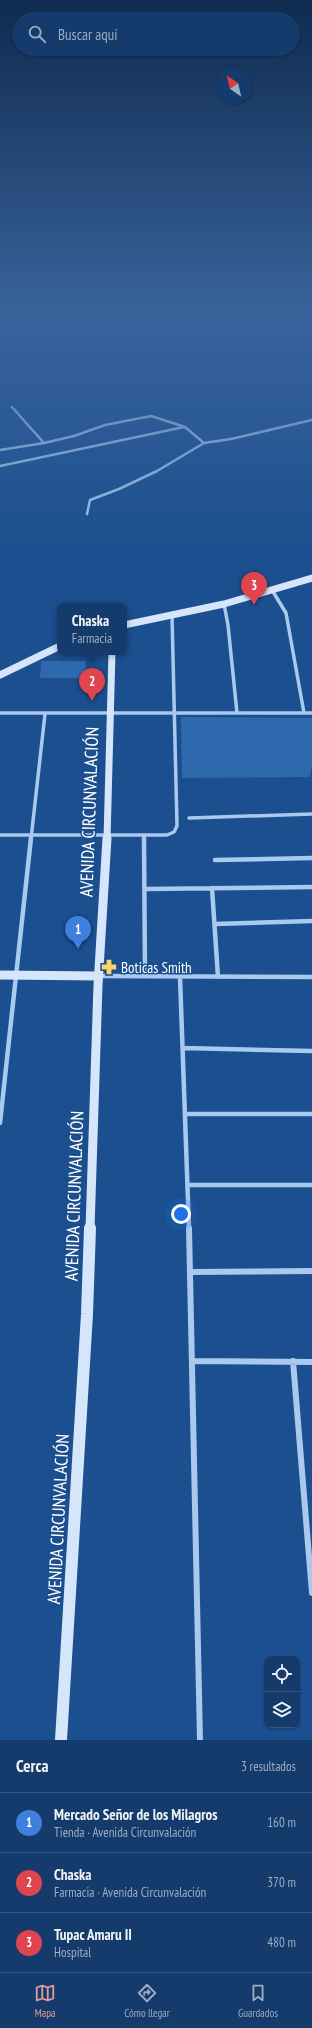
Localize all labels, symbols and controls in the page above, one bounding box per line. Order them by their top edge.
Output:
search box [12,12,300,56]
icon: search [26,23,48,45]
text: Buscar aquí [58,25,118,44]
north arrow [216,68,252,104]
pin: 3 [241,572,267,605]
popup [57,603,127,655]
text: Chaska [72,611,109,630]
text: Farmacia [72,630,112,647]
pin: 2 [79,668,105,701]
street label: AVENIDA CIRCUNVALACIÓN [75,726,103,898]
pin: 1 [65,916,91,949]
pharmacy icon: Boticas Smith [100,958,118,976]
place label: Boticas Smith [121,958,192,977]
street label: AVENIDA CIRCUNVALACIÓN [60,1110,88,1282]
your location [171,1204,191,1224]
street label: AVENIDA CIRCUNVALACIÓN [42,1433,74,1605]
map controls [264,1656,300,1728]
button: locate [264,1656,300,1692]
button: layers [264,1692,300,1728]
text: Cerca [16,1755,49,1777]
text: 3 resultados [241,1758,296,1775]
text: Mercado Señor de los Milagros [54,1805,218,1824]
text: 1 [26,1814,32,1831]
text: 160 m [267,1814,296,1831]
text: Tienda · Avenida Circunvalación [54,1824,196,1841]
text: Chaska [54,1865,91,1884]
text: 2 [26,1874,32,1891]
text: 370 m [267,1874,296,1891]
text: Farmacia · Avenida Circunvalación [54,1884,206,1901]
text: Tupac Amaru II [54,1925,132,1944]
text: 3 [26,1934,32,1951]
text: 480 m [267,1934,296,1951]
text: Hospital [54,1944,91,1961]
tab: Mapa [34,1982,56,2020]
tab: Cómo llegar [124,1982,170,2020]
tab: Guardados [238,1982,278,2020]

